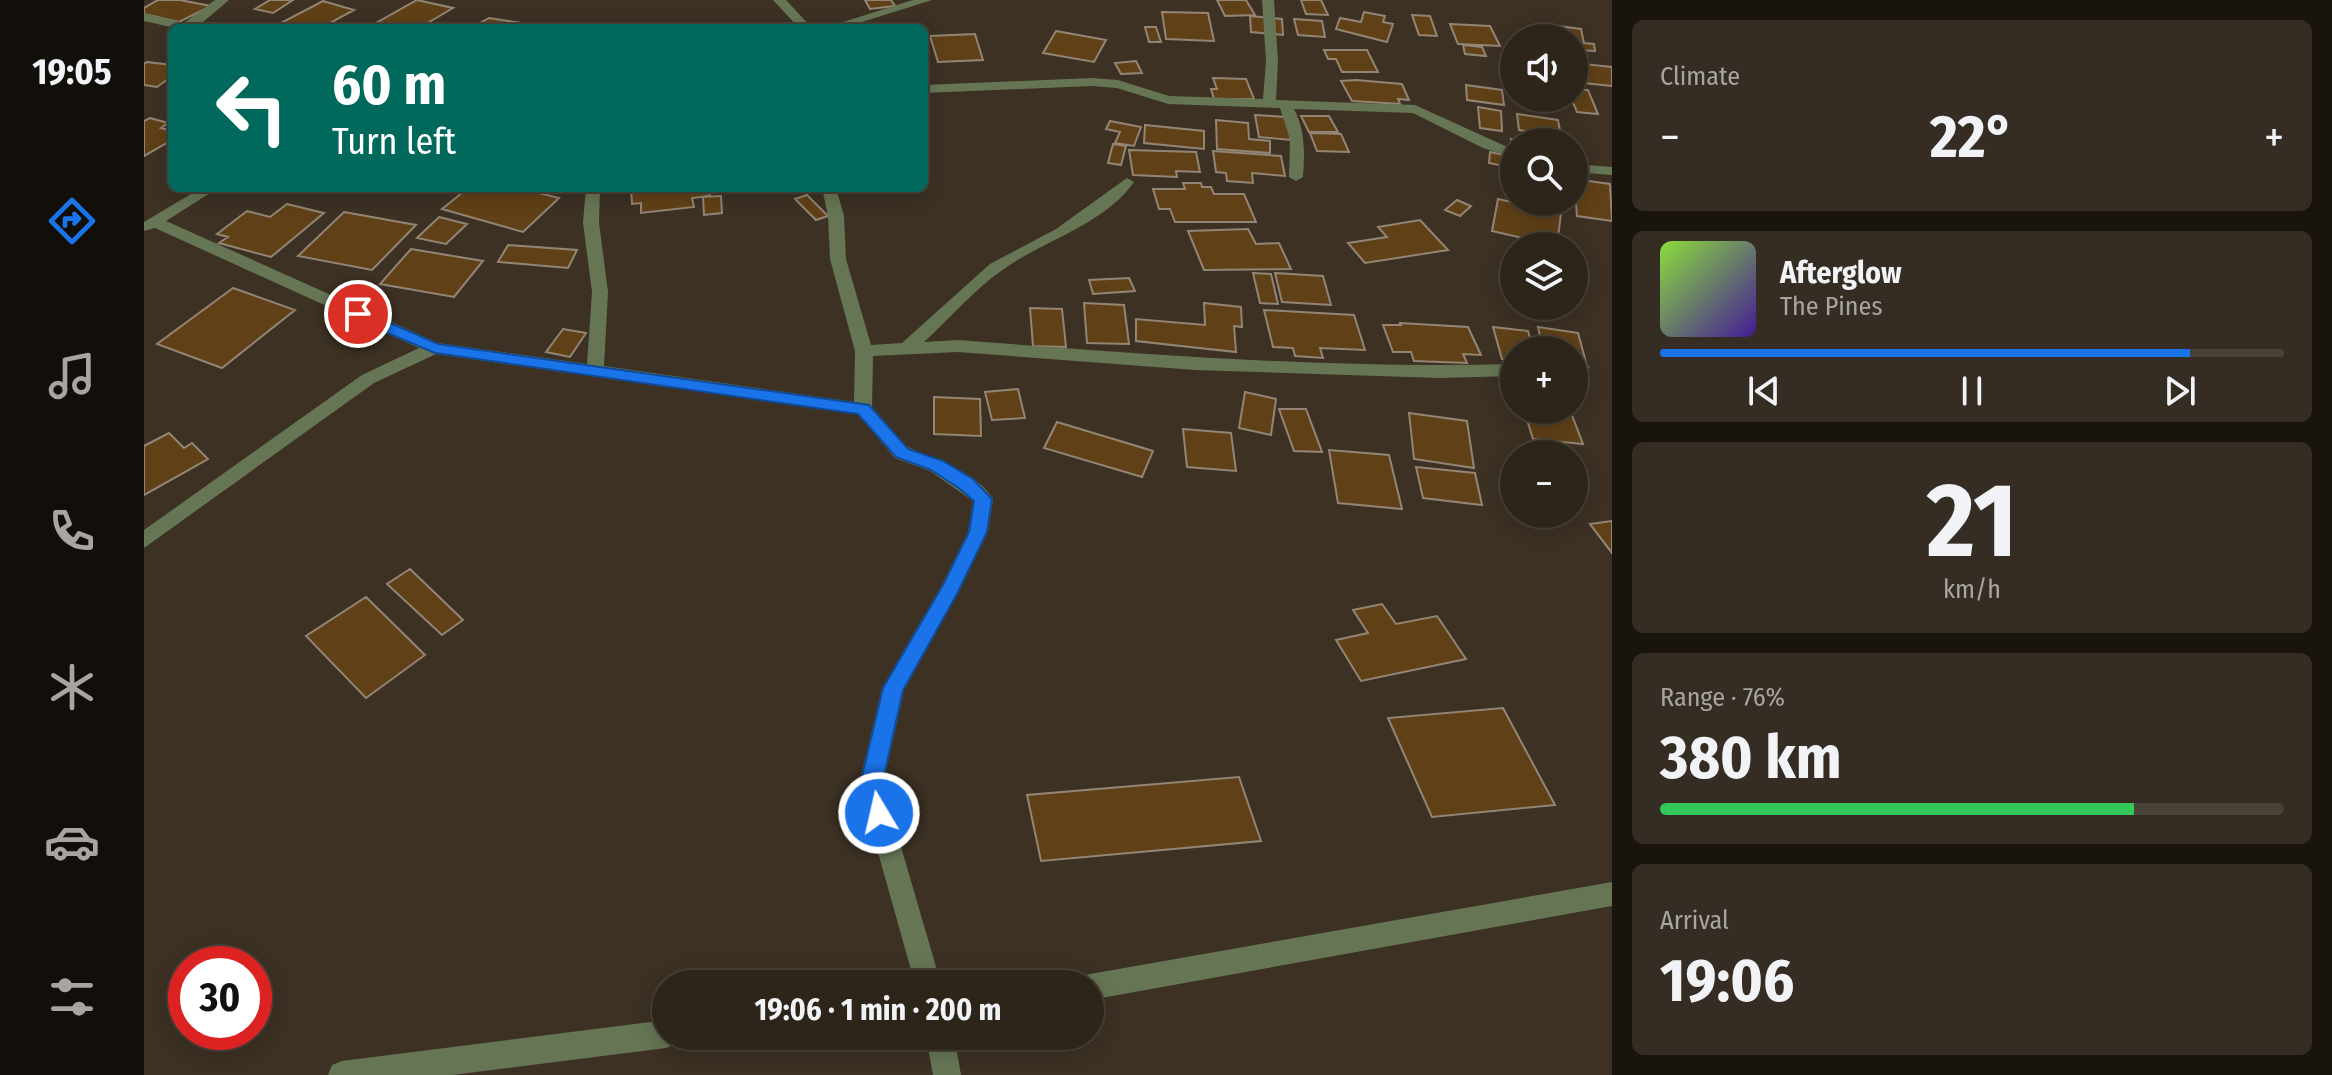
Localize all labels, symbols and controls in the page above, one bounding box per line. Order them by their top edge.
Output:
map controls [1500,24,1588,528]
button: sound [1500,24,1588,112]
text: 19:05 [32,50,112,94]
text: 60 m [332,52,446,119]
icon: left [200,56,304,160]
text: Climate [1660,61,1740,92]
text: 22° [1930,101,2014,173]
text: − [1660,111,1680,164]
text: + [2264,111,2284,164]
text: Turn left [332,120,456,164]
button: search [1500,128,1588,216]
icon: directions [44,193,100,249]
button: layers [1500,232,1588,320]
text: Afterglow [1780,255,1902,291]
pin [324,280,392,348]
text: The Pines [1780,291,1883,322]
icon: arrive [336,292,380,336]
button: + [1500,336,1588,424]
icon: music [44,348,100,404]
icon: previous [1742,369,1786,413]
icon: pause [1950,369,1994,413]
icon: next [2158,369,2202,413]
button: − [1500,440,1588,528]
text: 21 [1927,459,2017,584]
icon: phone [44,503,100,559]
text: km/h [1943,574,2001,605]
icon: climate [44,659,100,715]
text: Range · 76% [1660,682,1785,713]
text: 380 km [1660,722,1842,794]
position arrow [837,771,921,855]
icon: car [44,814,100,870]
text: Arrival [1660,905,1729,936]
text: 19:06 [1660,945,1794,1017]
speed limit sign: 30 [168,946,272,1050]
icon: filters [44,969,100,1025]
text: 19:06 · 1 min · 200 m [755,992,1001,1028]

